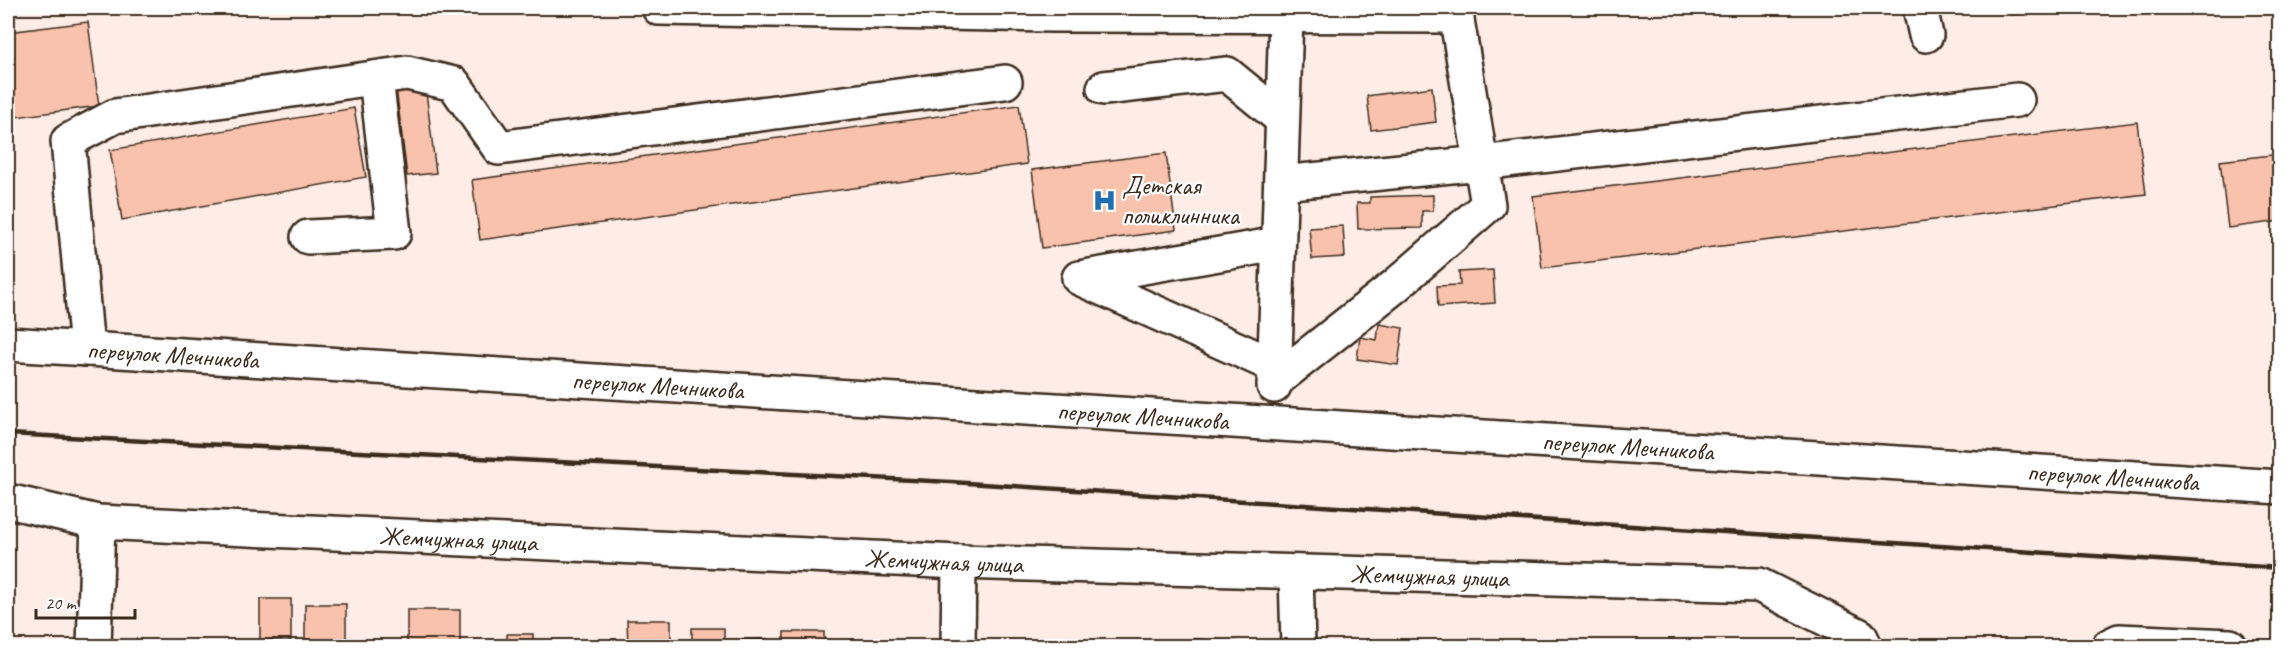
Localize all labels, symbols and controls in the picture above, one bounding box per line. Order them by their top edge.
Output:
place label: Детская поликлинника [1122,169,1240,232]
hospital icon: Детская поликлинника [1091,187,1117,213]
street label: переулок Мечникова [86,333,261,377]
street label: переулок Мечникова [571,364,746,407]
street label: переулок Мечникова [1056,394,1231,438]
street label: переулок Мечникова [1541,425,1716,468]
street label: переулок Мечникова [2026,455,2201,499]
street label: Жемчужная улица [378,519,540,559]
street label: Жемчужная улица [864,542,1025,581]
street label: Жемчужная улица [1350,557,1511,595]
scale bar [36,582,135,620]
text: 20 m [45,592,78,614]

